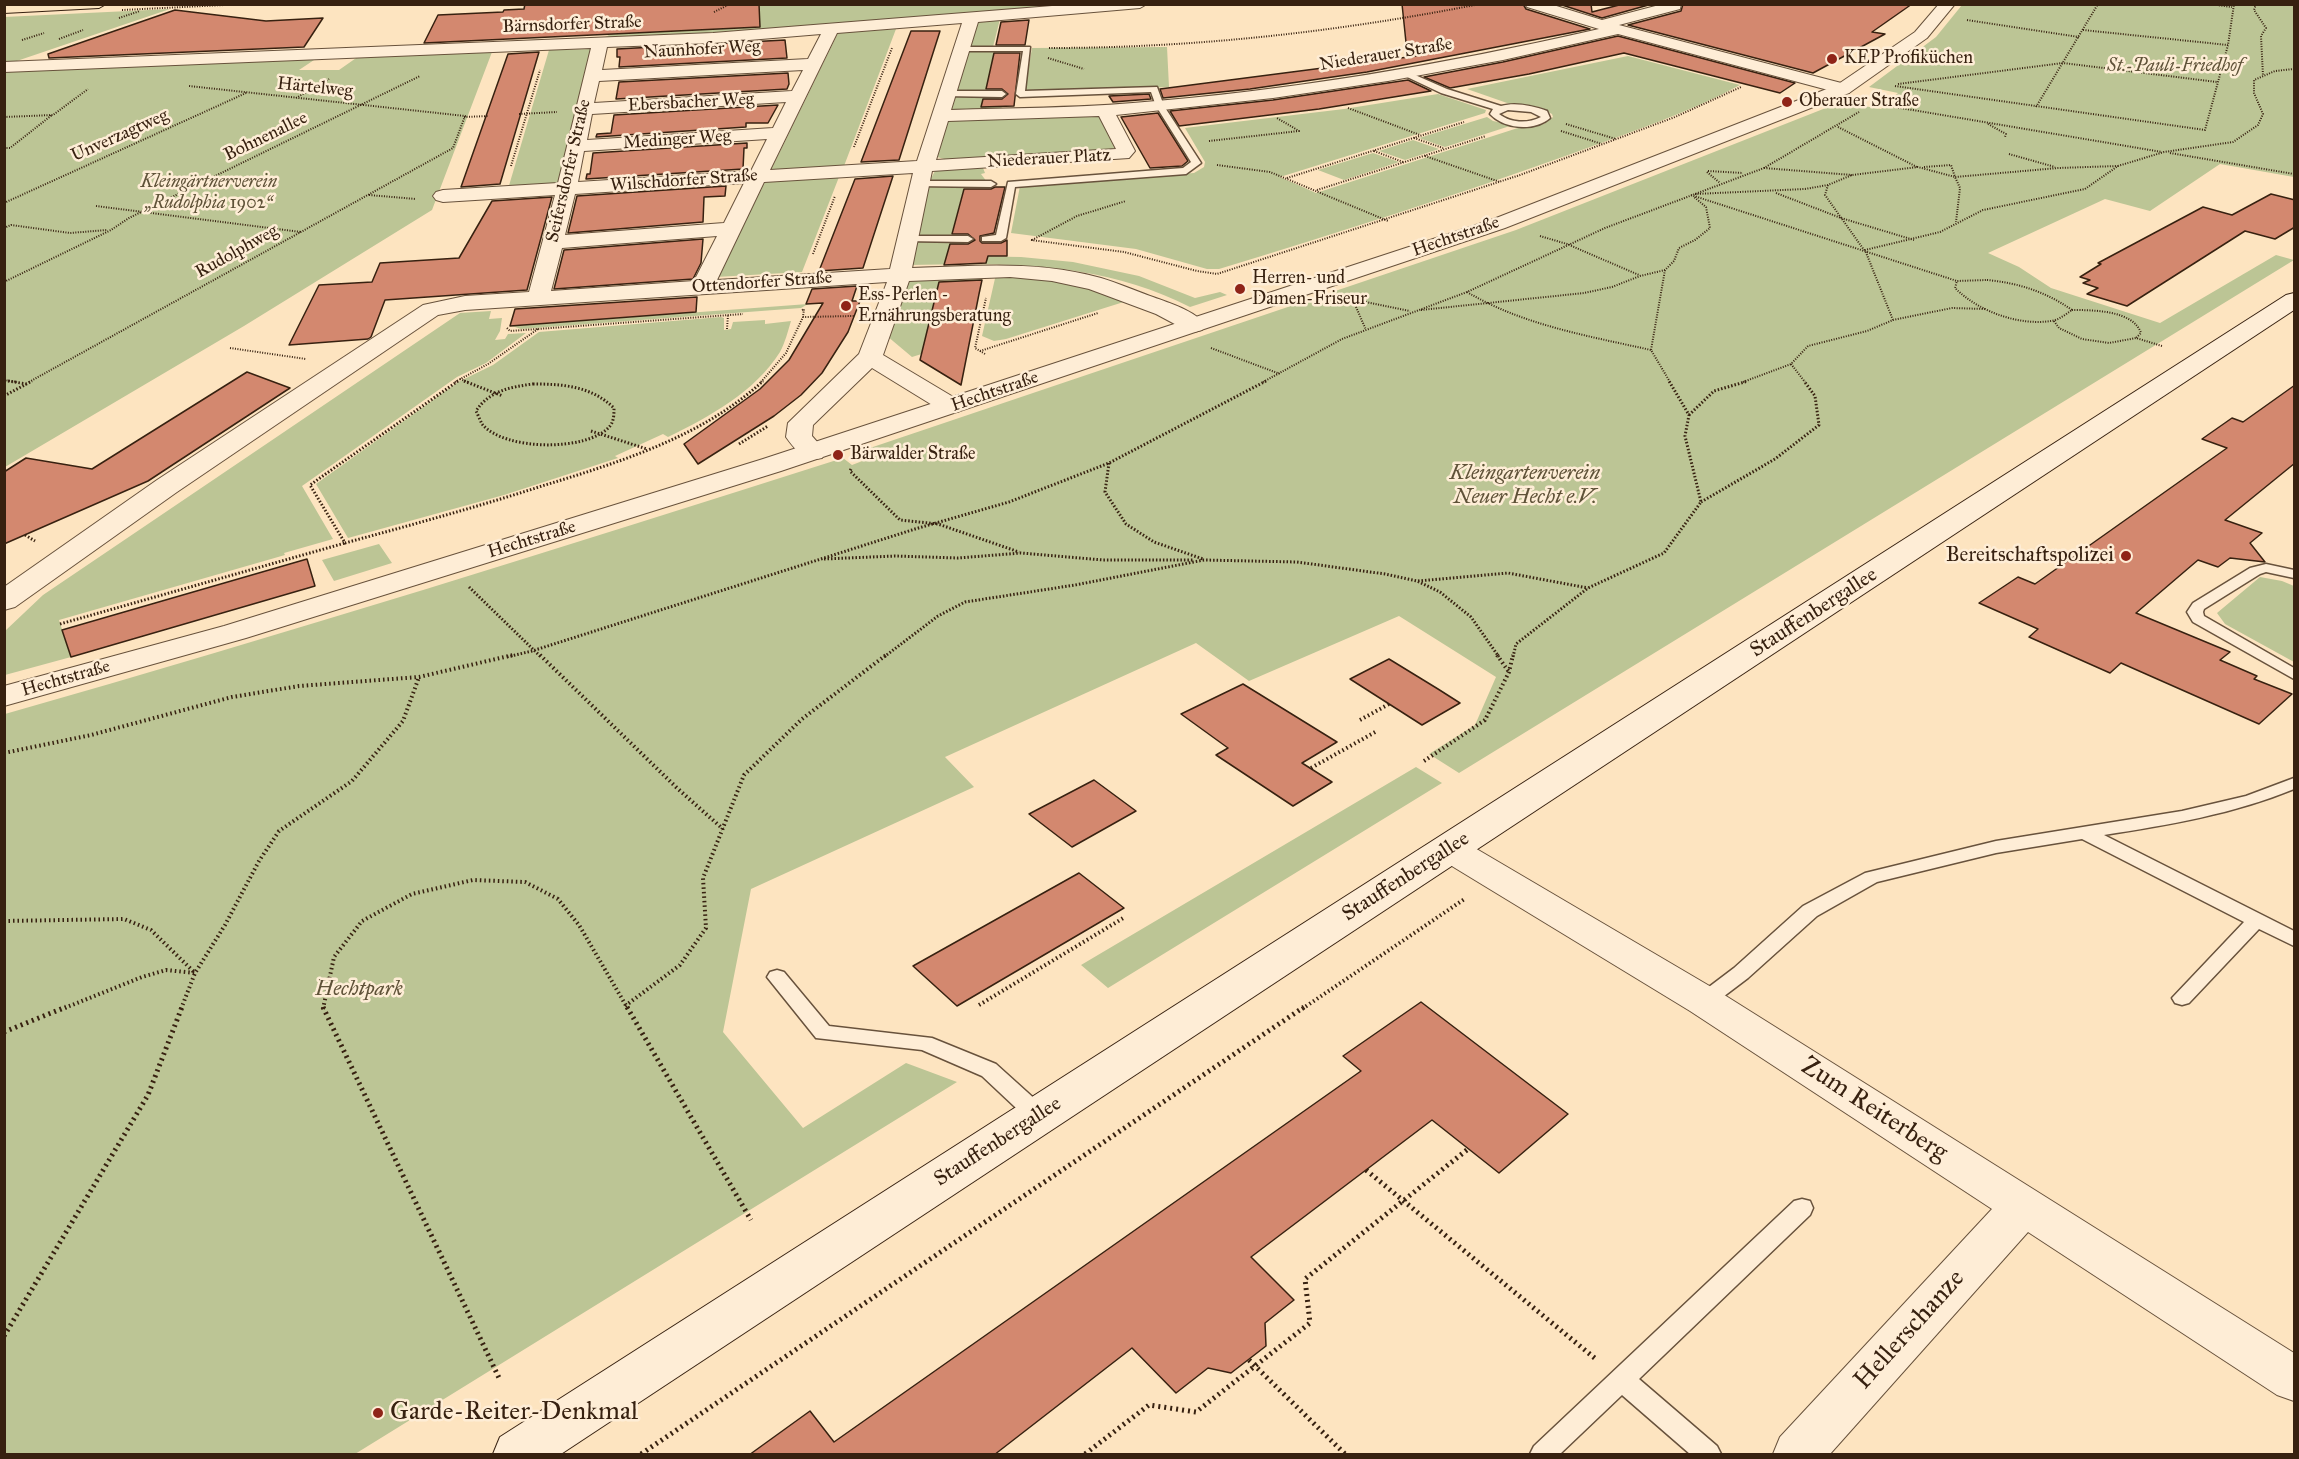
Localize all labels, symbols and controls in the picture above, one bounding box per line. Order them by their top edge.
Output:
street label: Bärnsdorfer Straße [502,12,642,38]
street label: Niederauer Straße [1318,34,1454,76]
street label: Naunhofer Weg [643,36,761,64]
place label: KEP Profiküchen [1844,48,1973,70]
marker: KEP Profiküchen [1825,52,1839,66]
park label: St.-Pauli-Friedhof [2107,56,2243,78]
street label: Härtelweg [276,73,354,103]
street label: Ebersbacher Weg [627,89,755,117]
place label: Oberauer Straße [1799,91,1919,113]
marker: Oberauer Straße [1780,95,1794,109]
street label: Seifersdorfer Straße [542,97,596,245]
street label: Unverzagtweg [68,105,172,167]
street label: Bohnenallee [221,108,311,166]
street label: Medinger Weg [622,125,732,155]
street label: Niederauer Platz [987,145,1111,173]
street label: Wilschdorfer Straße [609,165,759,197]
park label: Kleingärtnerverein „Rudolphia 1902“ [141,172,277,214]
street label: Hechtstraße [1410,212,1502,262]
street label: Rudolphweg [192,220,282,284]
street label: Ottendorfer Straße [691,267,833,299]
place label: Herren- und Damen-Friseur [1252,268,1367,310]
marker: Herren- und Damen-Friseur [1233,282,1247,296]
place label: Ess-Perlen - Ernährungsberatung [858,285,1011,328]
marker: Ess-Perlen - Ernährungsberatung [839,299,853,313]
street label: Hechtstraße [949,367,1041,417]
place label: Bärwalder Straße [850,444,976,466]
marker: Bärwalder Straße [831,448,845,462]
park label: Kleingartenverein Neuer Hecht e.V. [1450,461,1600,511]
street label: Hechtstraße [485,516,579,564]
place label: Bereitschaftspolizei [1946,543,2114,569]
marker: Bereitschaftspolizei [2119,549,2133,563]
street label: Stauffenbergallee [1746,563,1882,663]
street label: Hechtstraße [19,656,113,702]
street label: Stauffenbergallee [1338,827,1474,927]
park label: Hechtpark [315,977,403,1003]
street label: Zum Reiterberg [1795,1051,1953,1169]
street label: Stauffenbergallee [930,1092,1066,1192]
street label: Hellerschanze [1848,1264,1972,1396]
place label: Garde-Reiter-Denkmal [390,1397,638,1429]
marker: Garde-Reiter-Denkmal [371,1406,385,1420]

